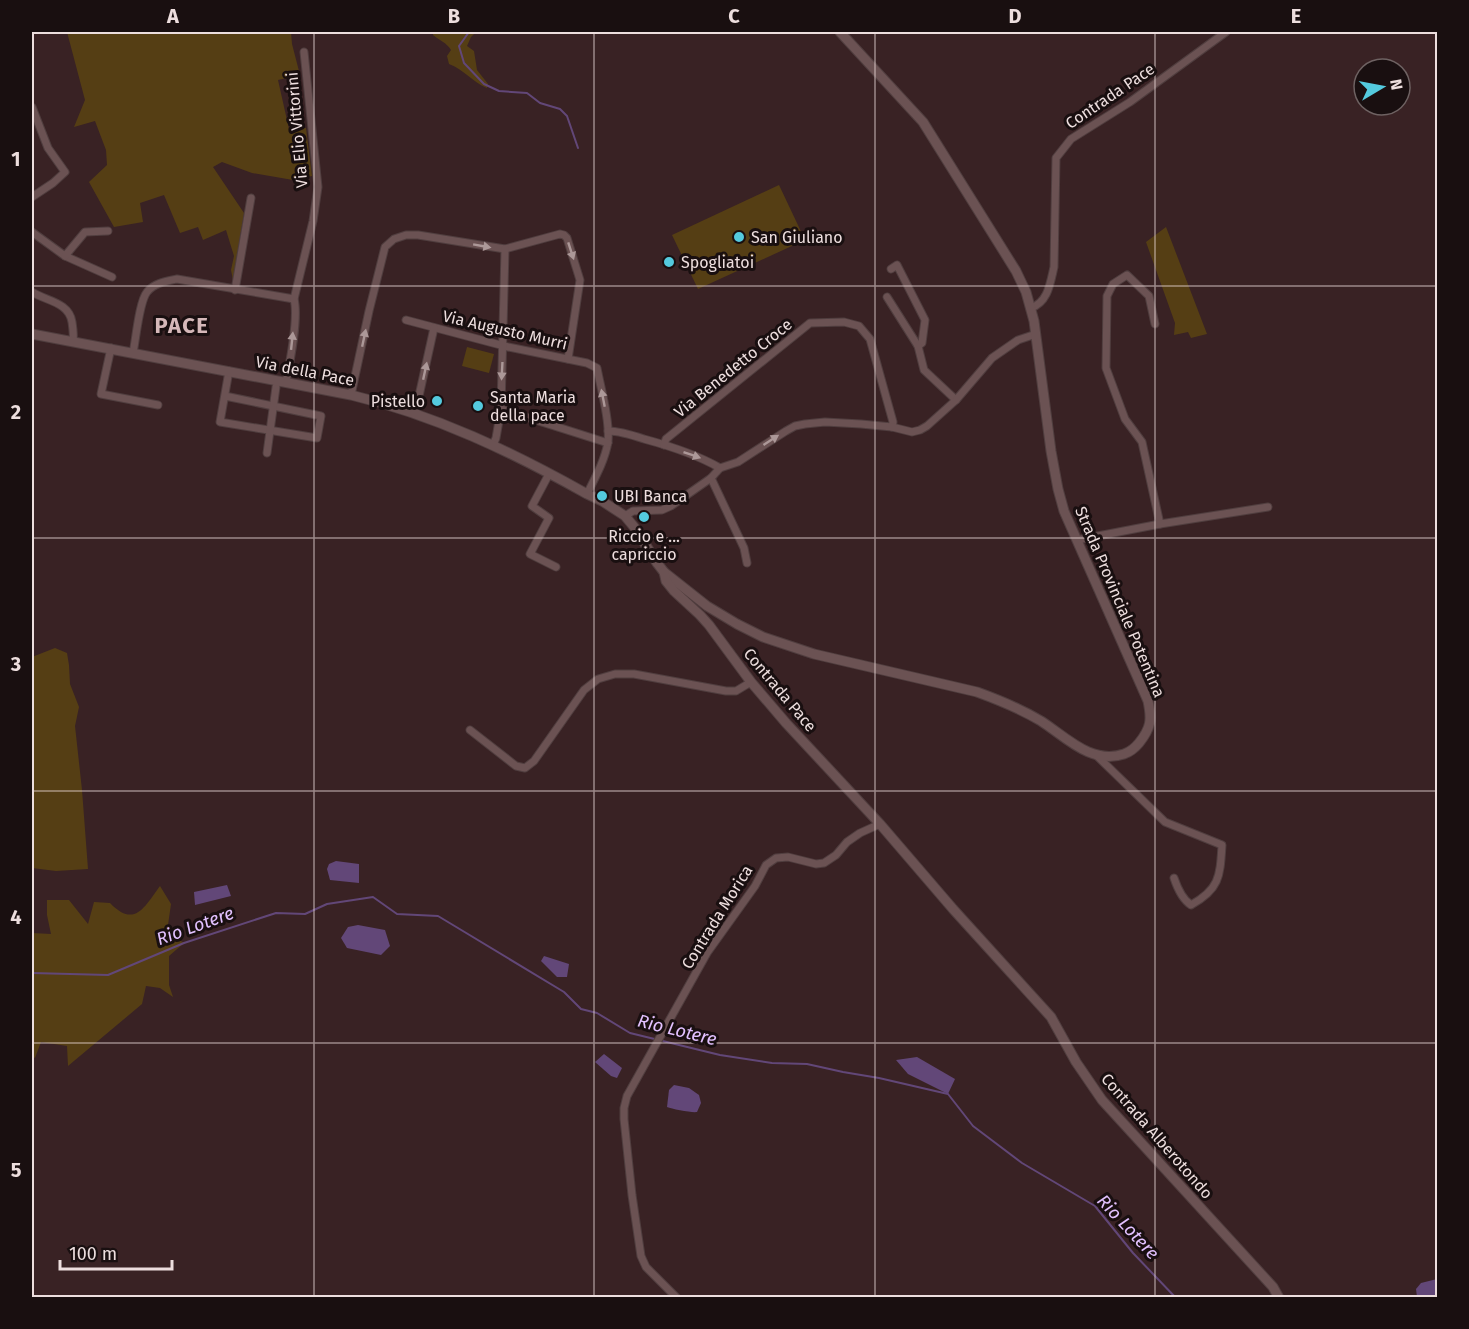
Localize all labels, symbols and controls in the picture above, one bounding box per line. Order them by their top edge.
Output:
text: A [166,4,180,28]
text: B [448,4,460,28]
text: C [728,4,740,28]
text: D [1008,4,1022,28]
text: E [1291,4,1301,28]
north arrow [1352,57,1412,117]
street label: Contrada Pace [1062,59,1158,133]
street label: Via Elio Vittorini [282,71,312,189]
text: N [1386,78,1407,91]
text: 1 [11,147,21,171]
place label: San Giuliano [751,228,843,247]
marker: San Giuliano [732,230,746,244]
one-way arrow [473,242,492,251]
one-way arrow [567,242,576,260]
place label: Spogliatoi [681,253,754,272]
marker: Spogliatoi [662,255,676,269]
street label: Via Augusto Murri [441,306,569,354]
district label: PACE [155,312,209,339]
street label: Via Benedetto Croce [670,315,796,421]
one-way arrow [360,328,369,347]
one-way arrow [288,331,297,350]
street label: Via della Pace [254,352,356,390]
one-way arrow [421,361,430,380]
one-way arrow [497,361,506,380]
place label: Santa Maria della pace [490,388,576,425]
one-way arrow [598,389,607,408]
place label: Pistello [371,392,425,411]
marker: Pistello [430,394,444,408]
marker: Santa Maria della pace [471,399,485,413]
text: 2 [11,400,21,424]
one-way arrow [763,435,779,446]
one-way arrow [684,450,702,460]
place label: UBI Banca [614,487,687,506]
marker: UBI Banca [595,489,609,503]
street label: Strada Provinciale Potentina [1071,504,1169,700]
marker: Riccio e ... capriccio [637,510,651,524]
place label: Riccio e ... capriccio [608,527,680,564]
street label: Contrada Pace [740,644,820,736]
text: 3 [10,652,21,676]
street label: Contrada Morica [678,862,756,972]
water label: Rio Lotere [153,902,237,950]
text: 4 [10,905,22,929]
water label: Rio Lotere [635,1010,719,1050]
street label: Contrada Alberotondo [1097,1069,1217,1203]
text: 5 [11,1158,22,1182]
water label: Rio Lotere [1092,1190,1164,1264]
scale bar [60,1233,172,1271]
text: 100 m [69,1243,117,1265]

